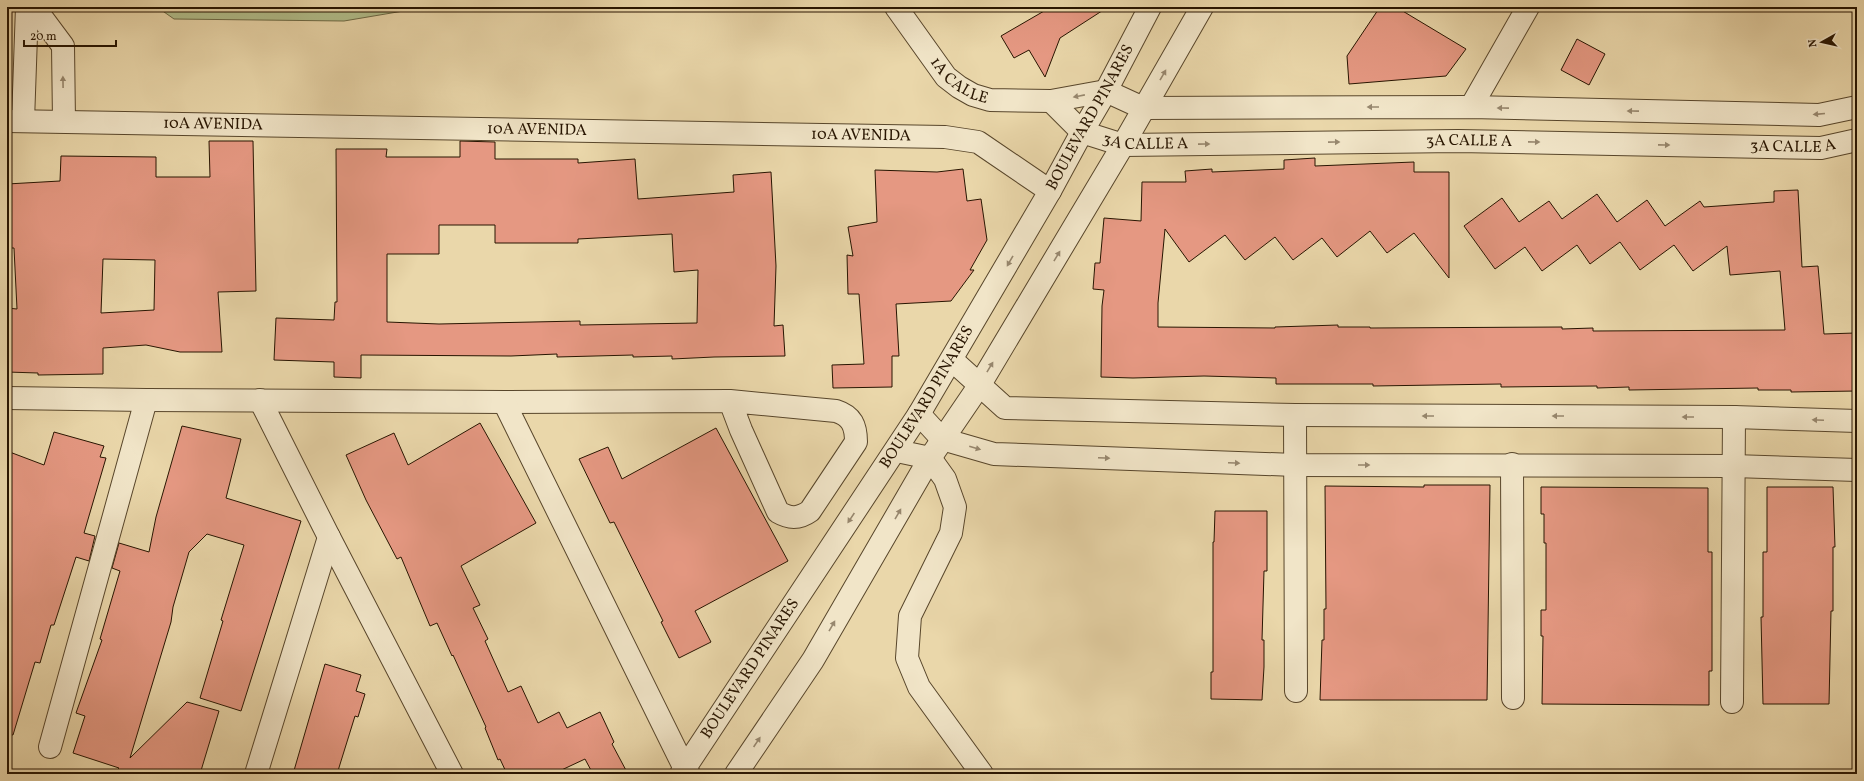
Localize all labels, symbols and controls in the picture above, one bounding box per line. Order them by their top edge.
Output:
scale bar [24,22,116,48]
north arrow [1802,22,1842,62]
text: 20 m [30,29,57,45]
text: N [1806,38,1822,48]
street label: BOULEVARD PINARES [1041,41,1139,195]
street label: 1A CALLE [924,53,991,110]
one-way arrow [1159,69,1166,81]
one-way arrow [60,75,66,88]
one-way arrow [1073,94,1085,100]
one-way arrow [1366,104,1379,110]
one-way arrow [1497,104,1509,111]
one-way arrow [1627,107,1639,114]
one-way arrow [1813,111,1825,117]
street label: 10A AVENIDA [163,113,263,136]
street label: 10A AVENIDA [487,118,587,142]
street label: 10A AVENIDA [811,124,911,147]
street label: 3A CALLE A [1100,128,1188,156]
street label: 3A CALLE A [1426,130,1512,153]
street label: 3A CALLE A [1750,134,1838,159]
one-way arrow [1328,139,1341,145]
one-way arrow [1528,139,1541,145]
one-way arrow [1198,141,1211,147]
one-way arrow [1658,141,1670,148]
one-way arrow [1053,250,1060,262]
one-way arrow [1006,255,1013,267]
street label: BOULEVARD PINARES [875,322,979,473]
one-way arrow [987,361,994,373]
one-way arrow [1421,413,1434,419]
one-way arrow [1551,413,1564,419]
one-way arrow [1681,414,1694,420]
one-way arrow [1811,417,1824,423]
one-way arrow [969,445,981,451]
one-way arrow [1098,455,1111,461]
one-way arrow [1228,460,1241,466]
one-way arrow [1358,462,1371,468]
one-way arrow [894,509,902,519]
one-way arrow [847,512,855,523]
street label: BOULEVARD PINARES [696,594,805,743]
one-way arrow [829,620,836,632]
one-way arrow [754,736,761,747]

